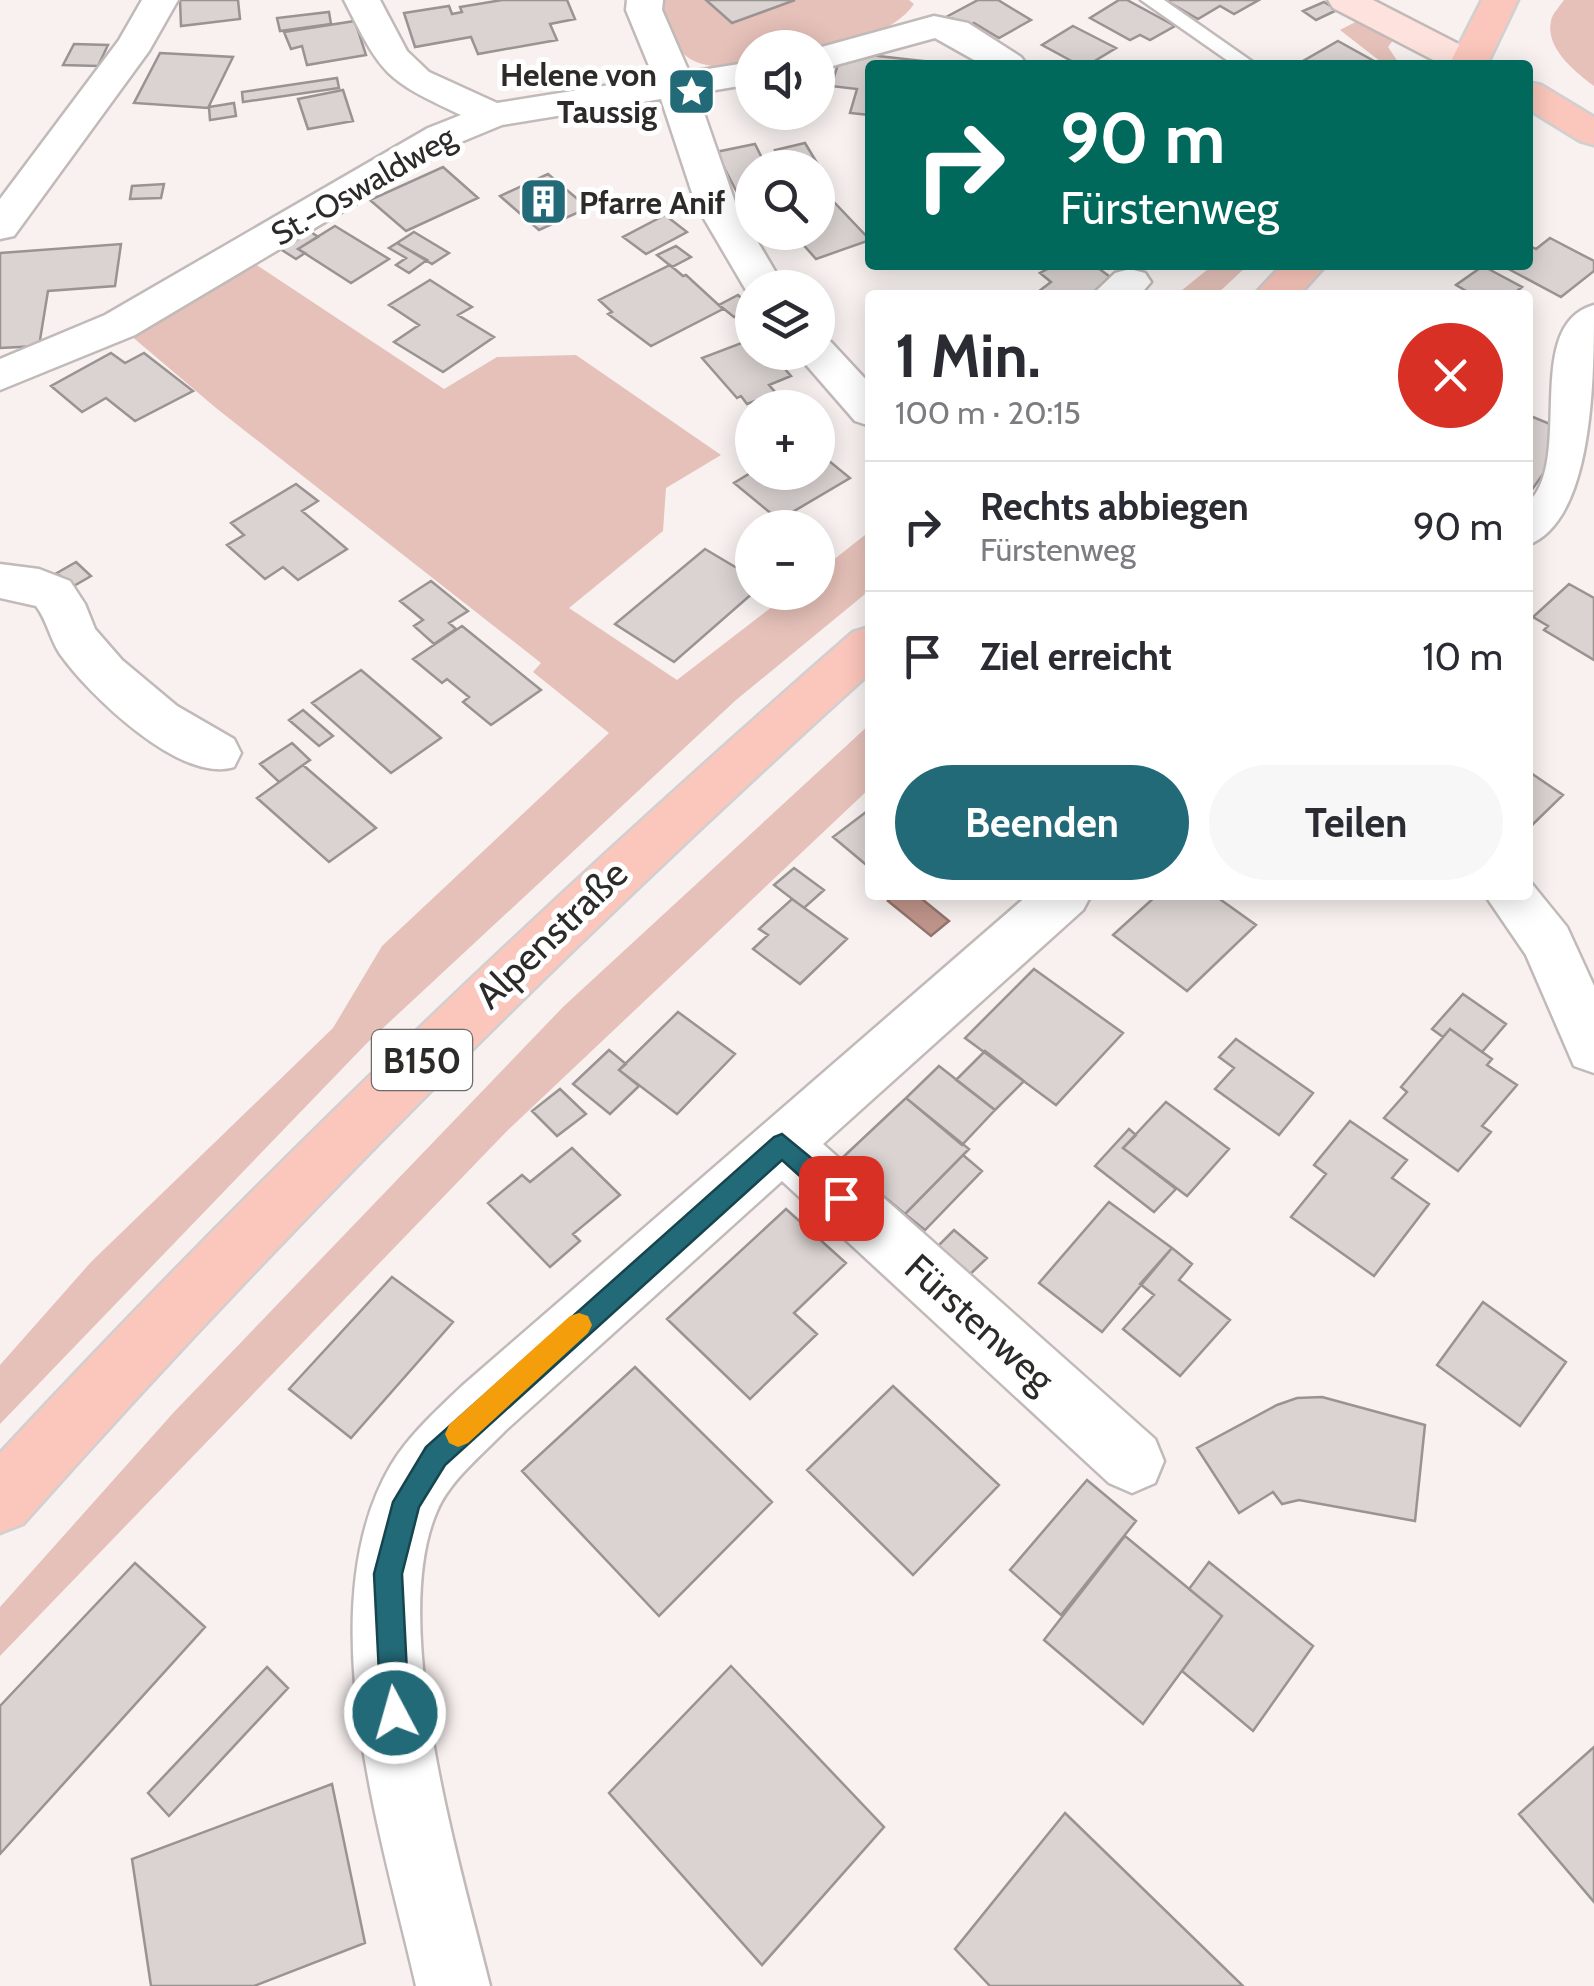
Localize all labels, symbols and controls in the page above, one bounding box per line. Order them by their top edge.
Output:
map controls [735,30,835,610]
button: sound [735,30,835,130]
place label: Helene von Taussig [500,55,657,131]
place icon: Helene von Taussig [666,66,718,118]
text: 90 m [1060,95,1225,181]
icon: right [895,100,1025,230]
street label: St.-Oswaldweg [264,116,463,253]
button: search [735,150,835,250]
building icon: Pfarre Anif [518,176,570,228]
text: Fürstenweg [1060,181,1279,235]
place label: Pfarre Anif [579,183,726,222]
button: layers [735,270,835,370]
text: 1 Min. [895,319,1041,392]
button: close [1398,323,1503,428]
button: + [735,390,835,490]
text: 100 m · 20:15 [895,393,1081,432]
text: Rechts abbiegen [980,483,1249,530]
icon: right [895,499,950,554]
text: 90 m [1413,503,1503,550]
button: − [735,510,835,610]
text: Fürstenweg [980,530,1136,569]
icon: arrive [895,629,950,684]
text: Ziel erreicht [980,633,1172,680]
text: 10 m [1422,633,1503,680]
button: Beenden [895,765,1189,880]
button: Teilen [1209,765,1503,880]
street label: Alpenstraße [465,850,637,1018]
road number: B150 [372,1030,472,1090]
pin [799,1156,884,1241]
icon: arrive [814,1171,869,1226]
street label: Fürstenweg [896,1244,1065,1403]
position arrow [343,1661,447,1765]

